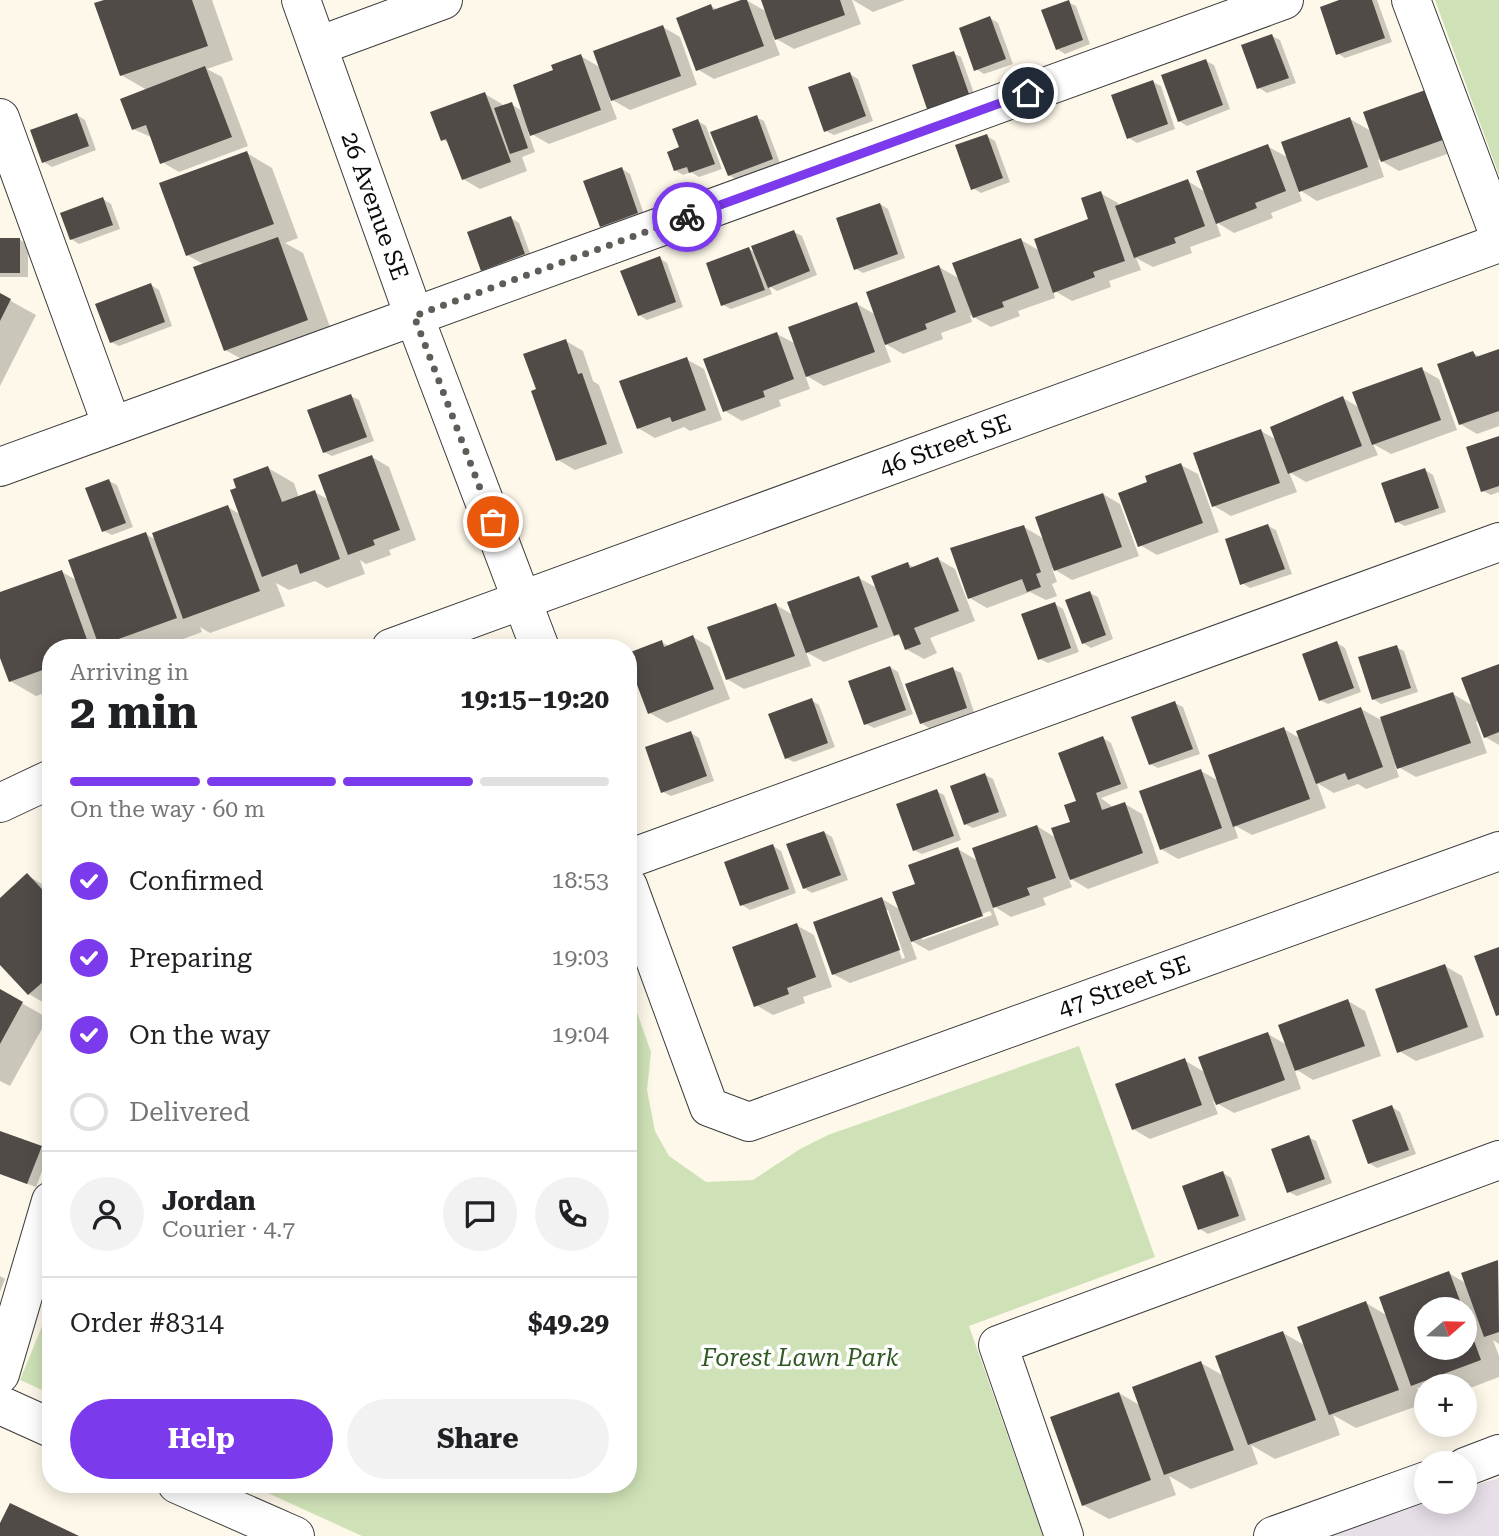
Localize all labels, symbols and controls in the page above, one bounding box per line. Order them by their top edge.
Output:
pin [998,63,1058,123]
icon: home [1009,74,1047,112]
street label: 26 Avenue SE [335,128,414,284]
courier [652,182,722,252]
icon: bike [668,198,706,236]
street label: 46 Street SE [875,409,1015,482]
pin [463,492,523,552]
icon: bag [474,503,512,541]
text: Arriving in [70,659,189,686]
text: 19:15–19:20 [460,684,609,714]
text: 2 min [70,685,198,739]
text: On the way · 60 m [70,796,265,823]
icon: check [70,862,108,900]
text: Confirmed [129,866,264,896]
text: 18:53 [552,867,609,894]
icon: check [70,939,108,977]
text: Preparing [129,943,252,973]
text: 19:03 [552,944,609,971]
street label: 47 Street SE [1054,950,1194,1023]
icon: check [70,1016,108,1054]
text: On the way [129,1020,270,1050]
text: 19:04 [552,1021,609,1048]
text: Delivered [129,1097,250,1127]
button: person [70,1177,144,1251]
button: chat [443,1177,517,1251]
button: phone [535,1177,609,1251]
text: Jordan [162,1186,256,1216]
text: Courier · 4.7 [162,1216,295,1243]
north arrow [1414,1297,1477,1360]
map controls [1414,1297,1477,1514]
text: Order #8314 [70,1308,224,1338]
text: $49.29 [528,1308,609,1338]
park label: Forest Lawn Park [701,1344,898,1372]
button: + [1414,1374,1477,1437]
button: Help [70,1399,333,1479]
button: Share [347,1399,609,1479]
button: − [1414,1451,1477,1514]

